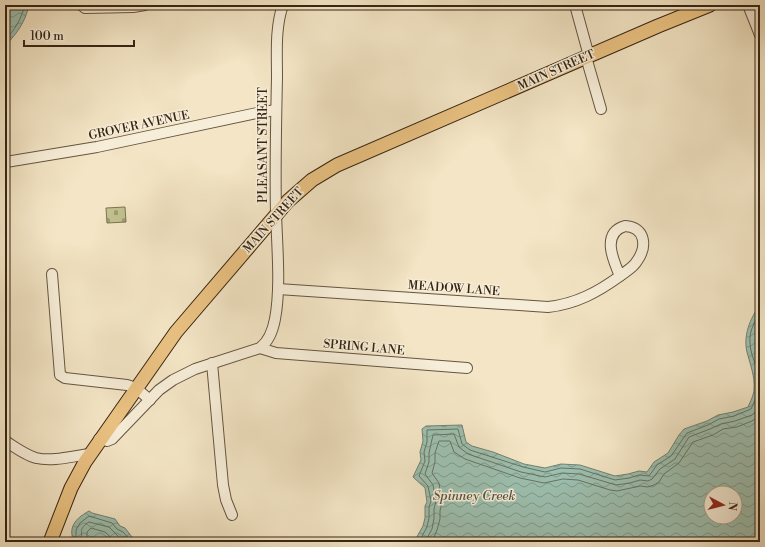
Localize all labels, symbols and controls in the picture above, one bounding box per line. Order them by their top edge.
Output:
scale bar [24,22,134,48]
text: 100 m [30,29,64,44]
street label: MAIN STREET [515,46,598,94]
street label: PLEASANT STREET [256,87,271,203]
street label: GROVER AVENUE [87,107,191,144]
street label: MAIN STREET [240,184,307,256]
street label: MEADOW LANE [407,278,501,299]
street label: SPRING LANE [323,336,405,359]
north arrow [703,485,743,525]
water label: Spinney Creek [433,488,515,504]
text: N [724,501,739,512]

